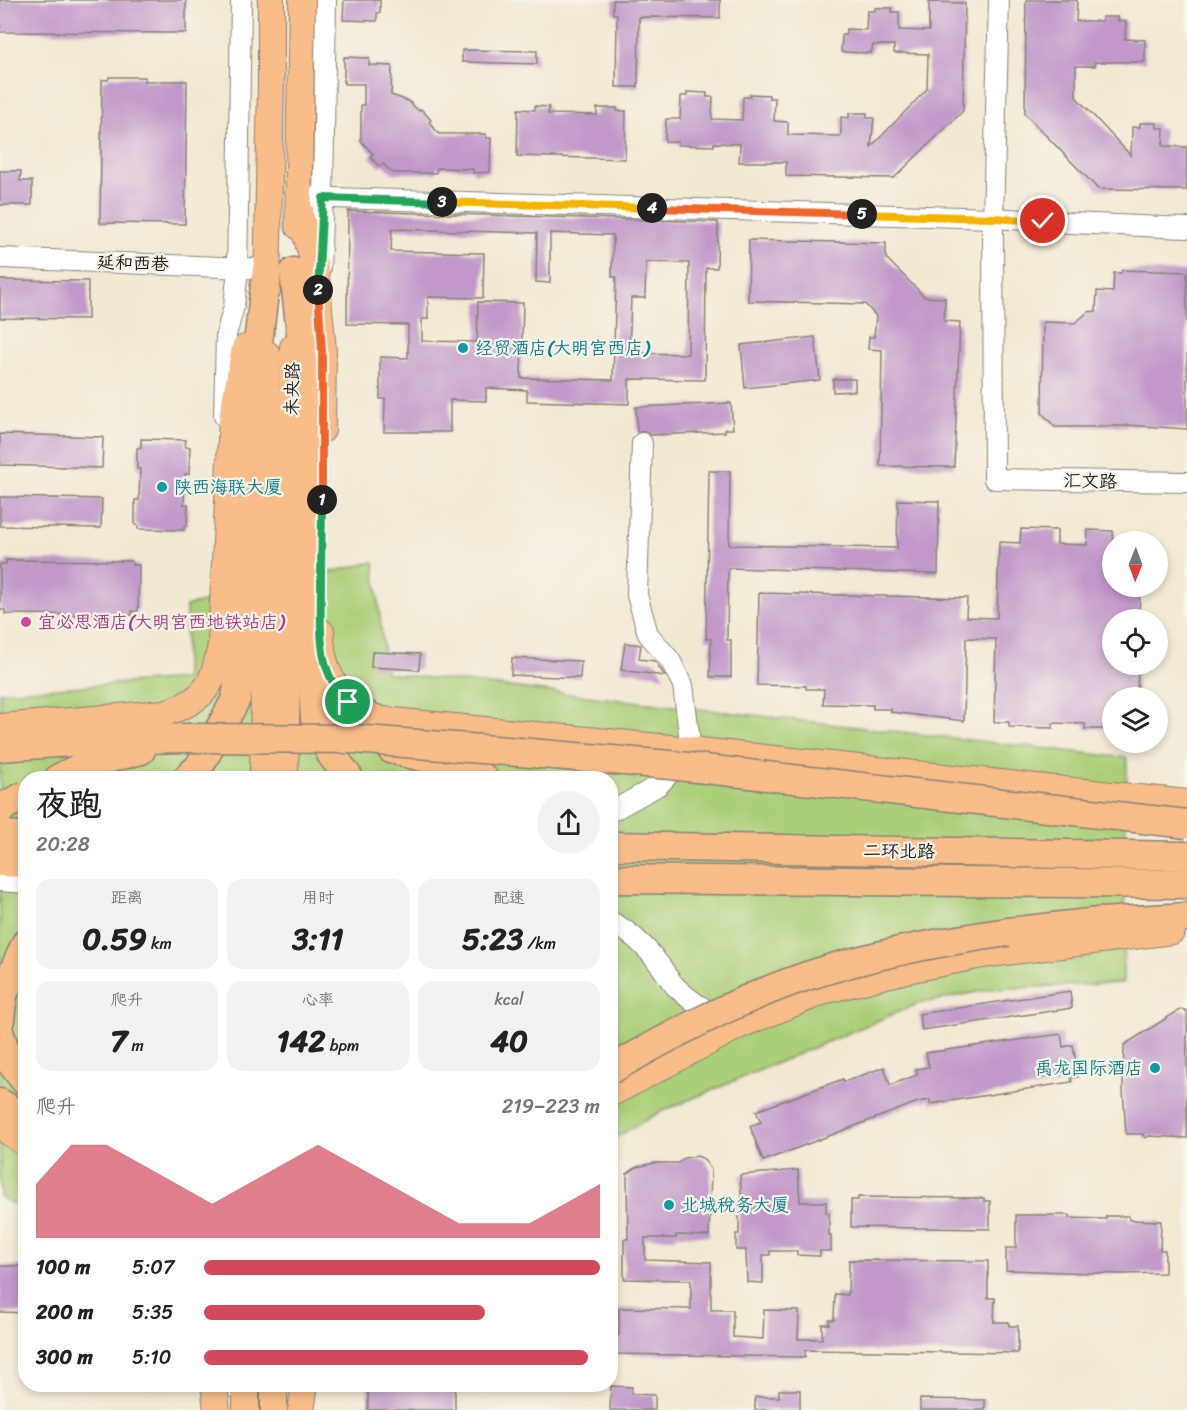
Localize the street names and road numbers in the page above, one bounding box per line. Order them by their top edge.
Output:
street label: 延和西巷 [96,246,170,280]
street label: 未央路 [276,362,308,416]
street label: 汇文路 [1063,465,1117,497]
street label: 二环北路 [863,834,935,868]

